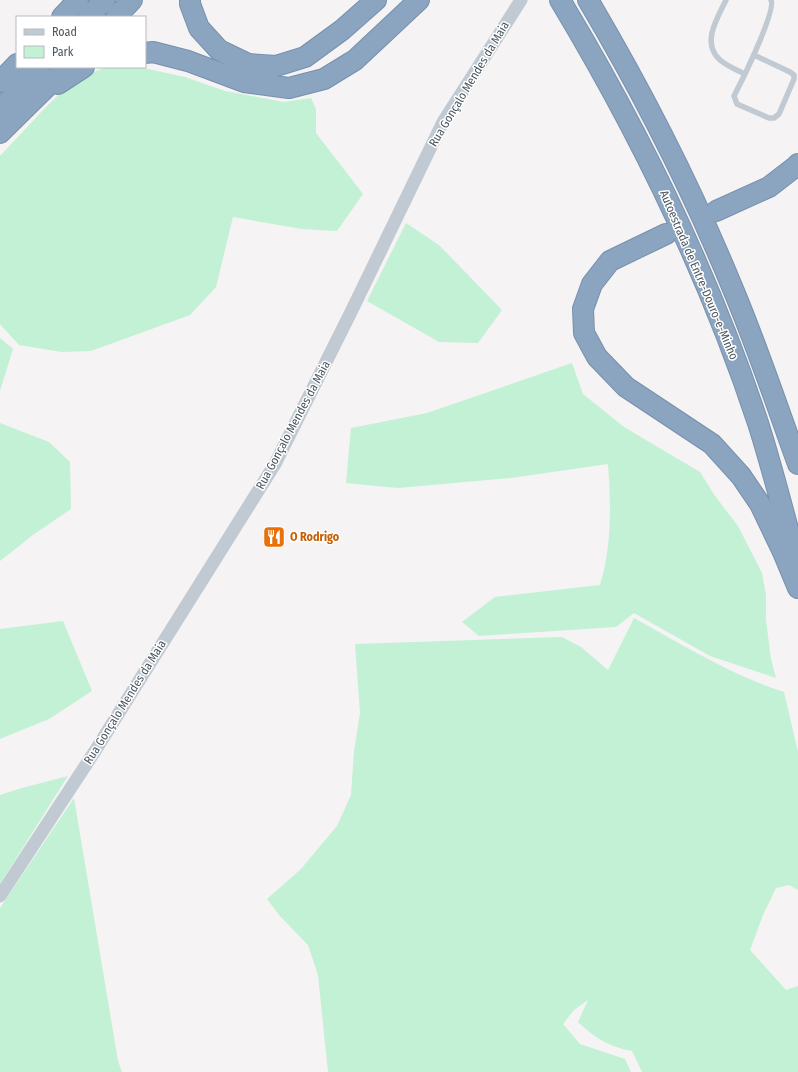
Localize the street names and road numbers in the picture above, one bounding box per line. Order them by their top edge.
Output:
street label: Rua Gonçalo Mendes da Maia [426,19,512,149]
street label: Autoestrada de Entre-Douro-e-Minho [657,188,741,362]
street label: Rua Gonçalo Mendes da Maia [253,358,333,492]
street label: Rua Gonçalo Mendes da Maia [81,637,169,767]

